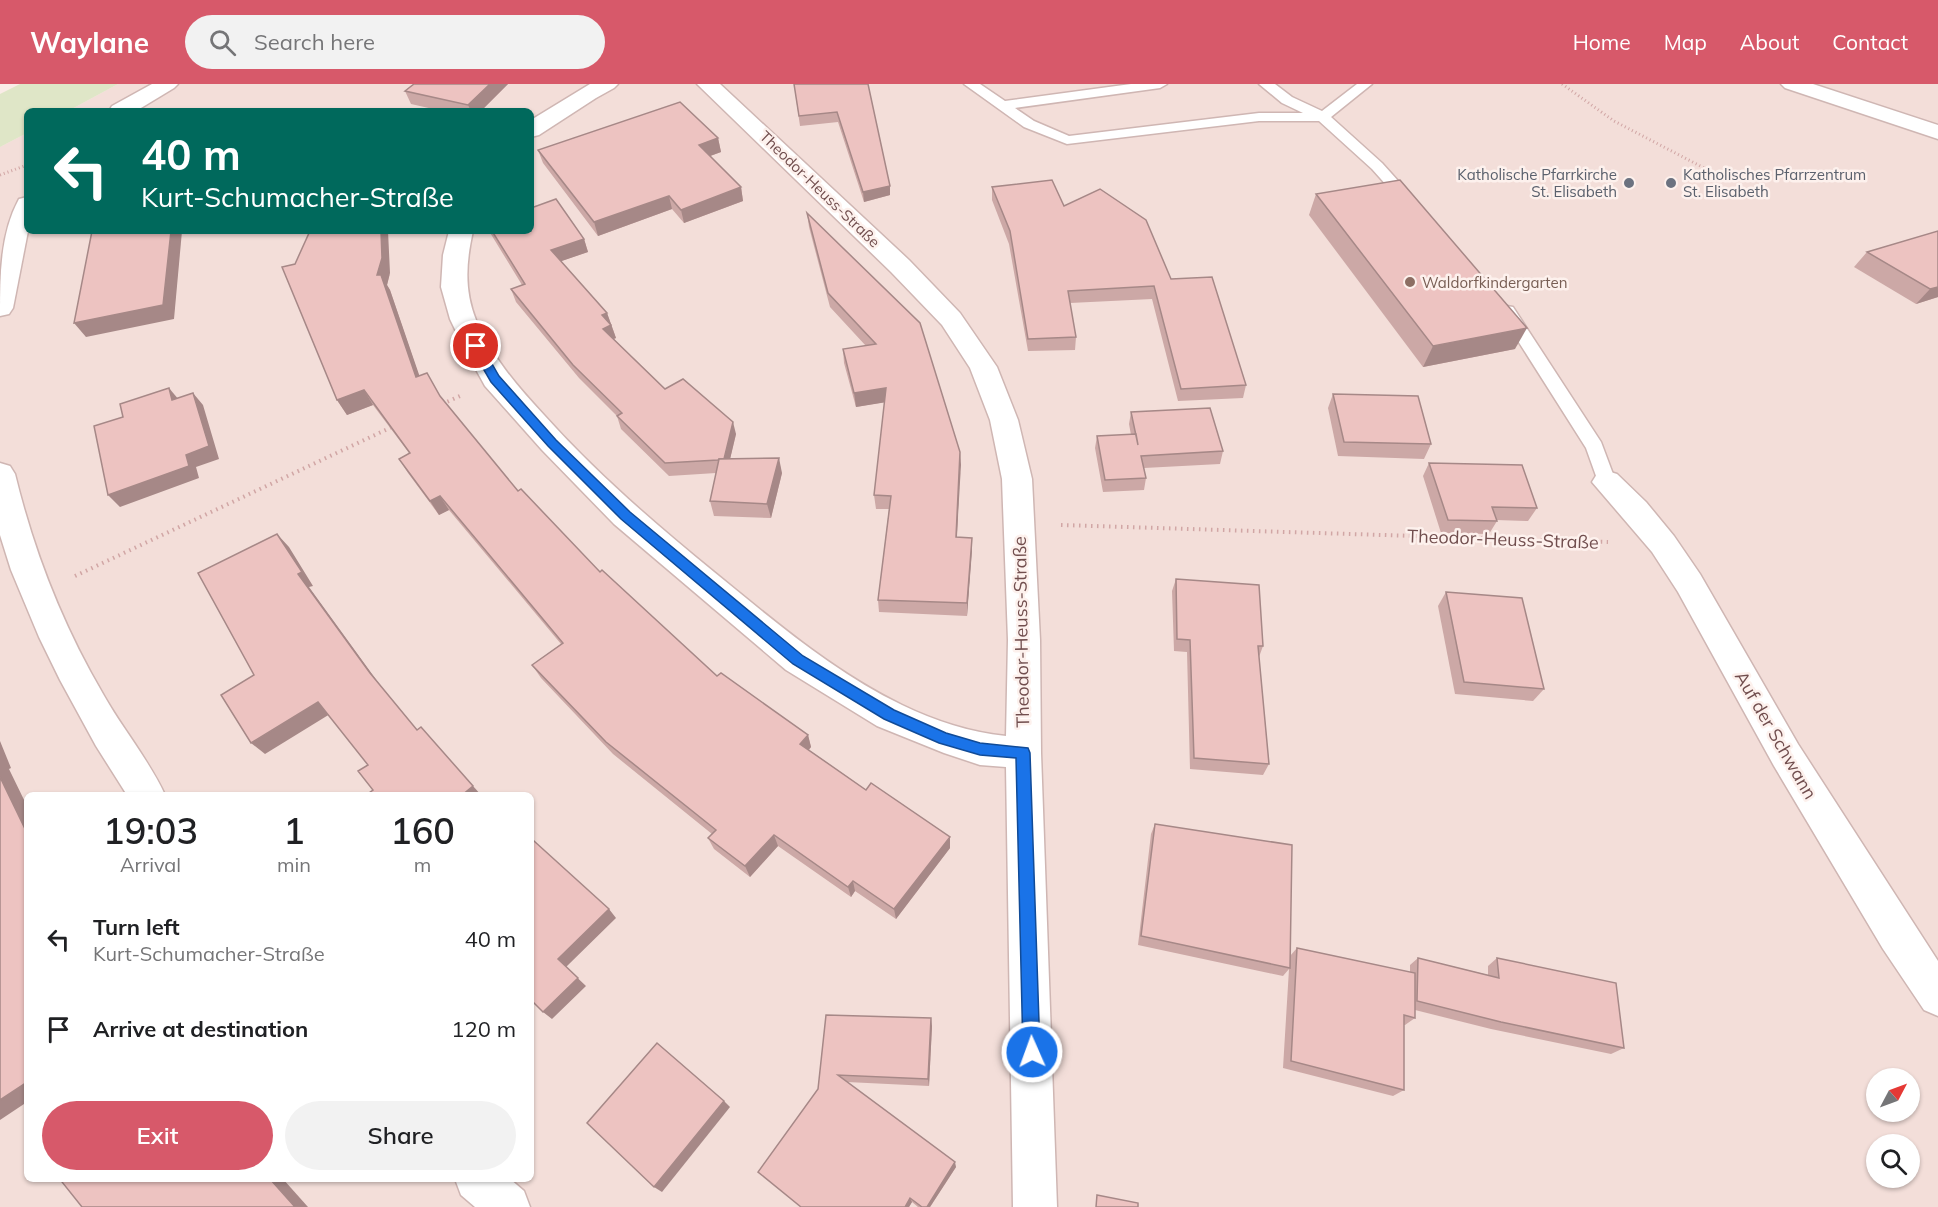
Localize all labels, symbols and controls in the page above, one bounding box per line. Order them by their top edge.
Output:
search box [185,15,605,69]
text: Waylane [30,25,149,60]
icon: search [206,26,239,59]
text: Search here [254,28,375,56]
text: Home [1573,29,1631,55]
text: Map [1664,29,1707,55]
text: About [1740,29,1799,55]
text: Contact [1832,29,1908,55]
street label: Theodor-Heuss-Straße [756,127,884,251]
text: 40 m [141,128,241,181]
icon: left [42,132,120,210]
place label: Katholische Pfarrkirche St. Elisabeth [1457,165,1617,201]
place label: Katholisches Pfarrzentrum St. Elisabeth [1683,165,1866,201]
marker: Katholische Pfarrkirche St. Elisabeth [1622,176,1636,190]
marker: Katholisches Pfarrzentrum St. Elisabeth [1664,176,1678,190]
text: Kurt-Schumacher-Straße [141,180,454,214]
place label: Waldorfkindergarten [1422,273,1567,292]
marker: Waldorfkindergarten [1403,275,1417,289]
pin [450,320,501,371]
icon: arrive [459,329,492,362]
street label: Theodor-Heuss-Straße [1407,524,1599,554]
street label: Theodor-Heuss-Straße [1008,536,1034,728]
street label: Auf der Schwann [1730,667,1822,803]
text: 19:03 [103,808,198,853]
text: 1 [283,808,305,853]
text: 160 [390,808,455,853]
text: Arrival [120,852,181,877]
text: min [277,852,311,877]
text: m [414,852,431,877]
text: Turn left [93,913,180,941]
icon: left [42,923,75,956]
text: 40 m [465,925,516,953]
text: Kurt-Schumacher-Straße [93,941,325,966]
icon: arrive [42,1013,75,1046]
text: Arrive at destination [93,1015,308,1043]
text: 120 m [451,1015,516,1043]
position arrow [1000,1020,1064,1084]
north arrow [1866,1068,1920,1122]
map controls [1866,1068,1920,1188]
button: Exit [42,1101,273,1170]
button: Share [285,1101,516,1170]
button: search [1866,1134,1920,1188]

